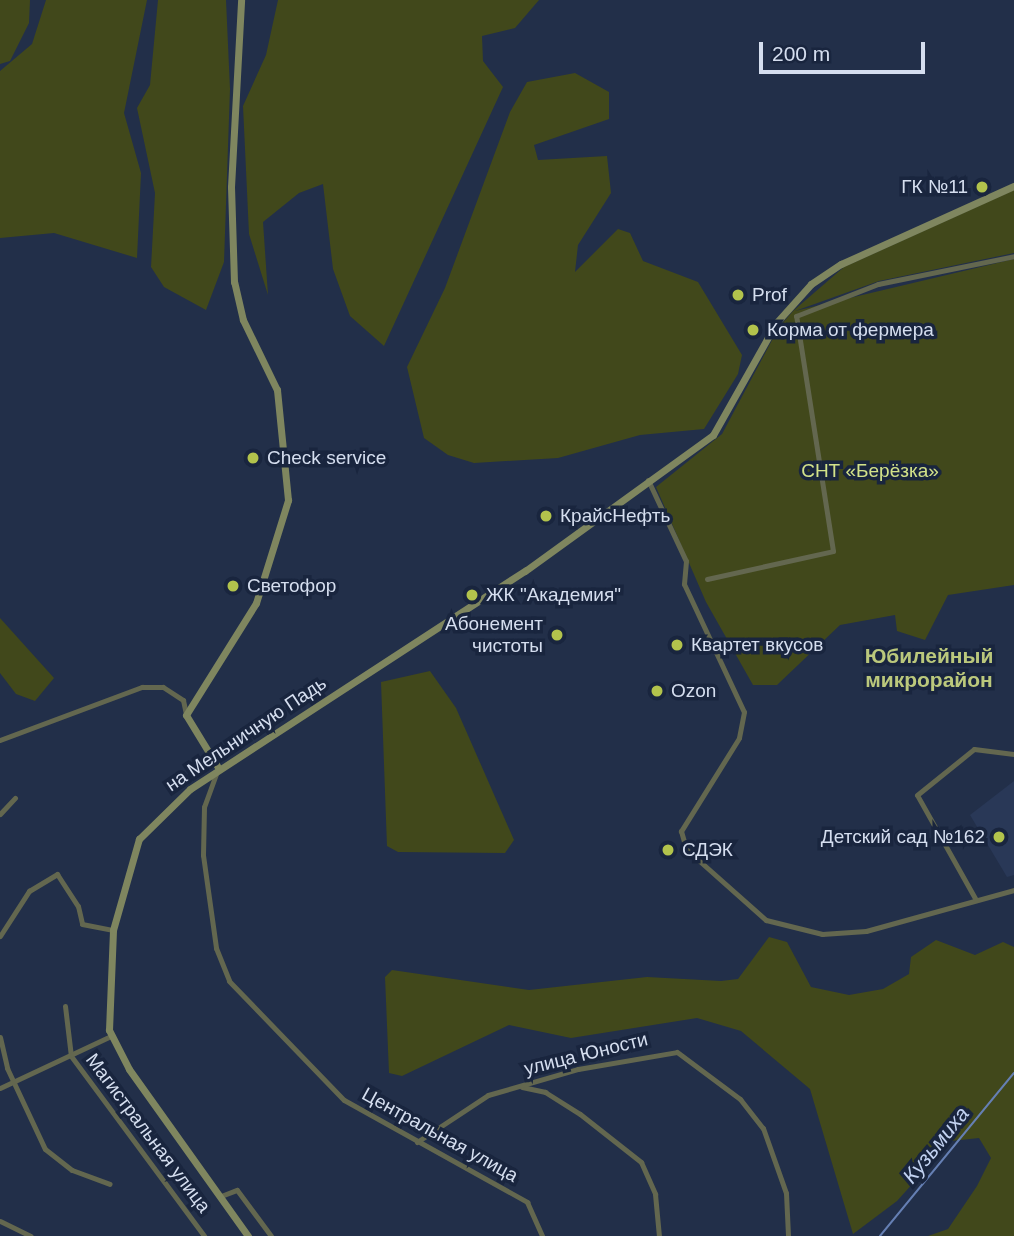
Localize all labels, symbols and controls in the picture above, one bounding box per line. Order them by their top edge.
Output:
scale bar [762,28,928,72]
text: 200 m [772,42,830,65]
place label: ГК №11 [901,176,968,198]
marker: ГК №11 [974,179,990,195]
place label: Prof [752,284,787,306]
marker: Prof [730,287,746,303]
place label: Корма от фермера [767,319,934,341]
marker: Корма от фермера [745,322,761,338]
place label: Check service [267,447,386,469]
marker: Check service [245,450,261,466]
park label: СНТ «Берёзка» [801,460,939,482]
place label: КрайсНефть [560,505,670,527]
marker: КрайсНефть [538,508,554,524]
place label: Светофор [247,575,336,597]
marker: Светофор [225,578,241,594]
place label: ЖК "Академия" [486,584,621,606]
marker: ЖК "Академия" [464,587,480,603]
place label: Абонемент чистоты [445,613,543,657]
marker: Абонемент чистоты [549,627,565,643]
place label: Квартет вкусов [691,634,823,656]
marker: Квартет вкусов [669,637,685,653]
district label: Юбилейный микрорайон [865,643,993,693]
street label: на Мельничную Падь [161,672,331,796]
place label: Ozon [671,680,716,702]
marker: Ozon [649,683,665,699]
place label: Детский сад №162 [821,826,985,848]
marker: Детский сад №162 [991,829,1007,845]
place label: СДЭК [682,839,733,861]
marker: СДЭК [660,842,676,858]
street label: улица Юности [522,1028,650,1080]
street label: Магистральная улица [81,1049,215,1217]
street label: Центральная улица [358,1083,522,1187]
water label: Кузьмиха [897,1102,975,1188]

